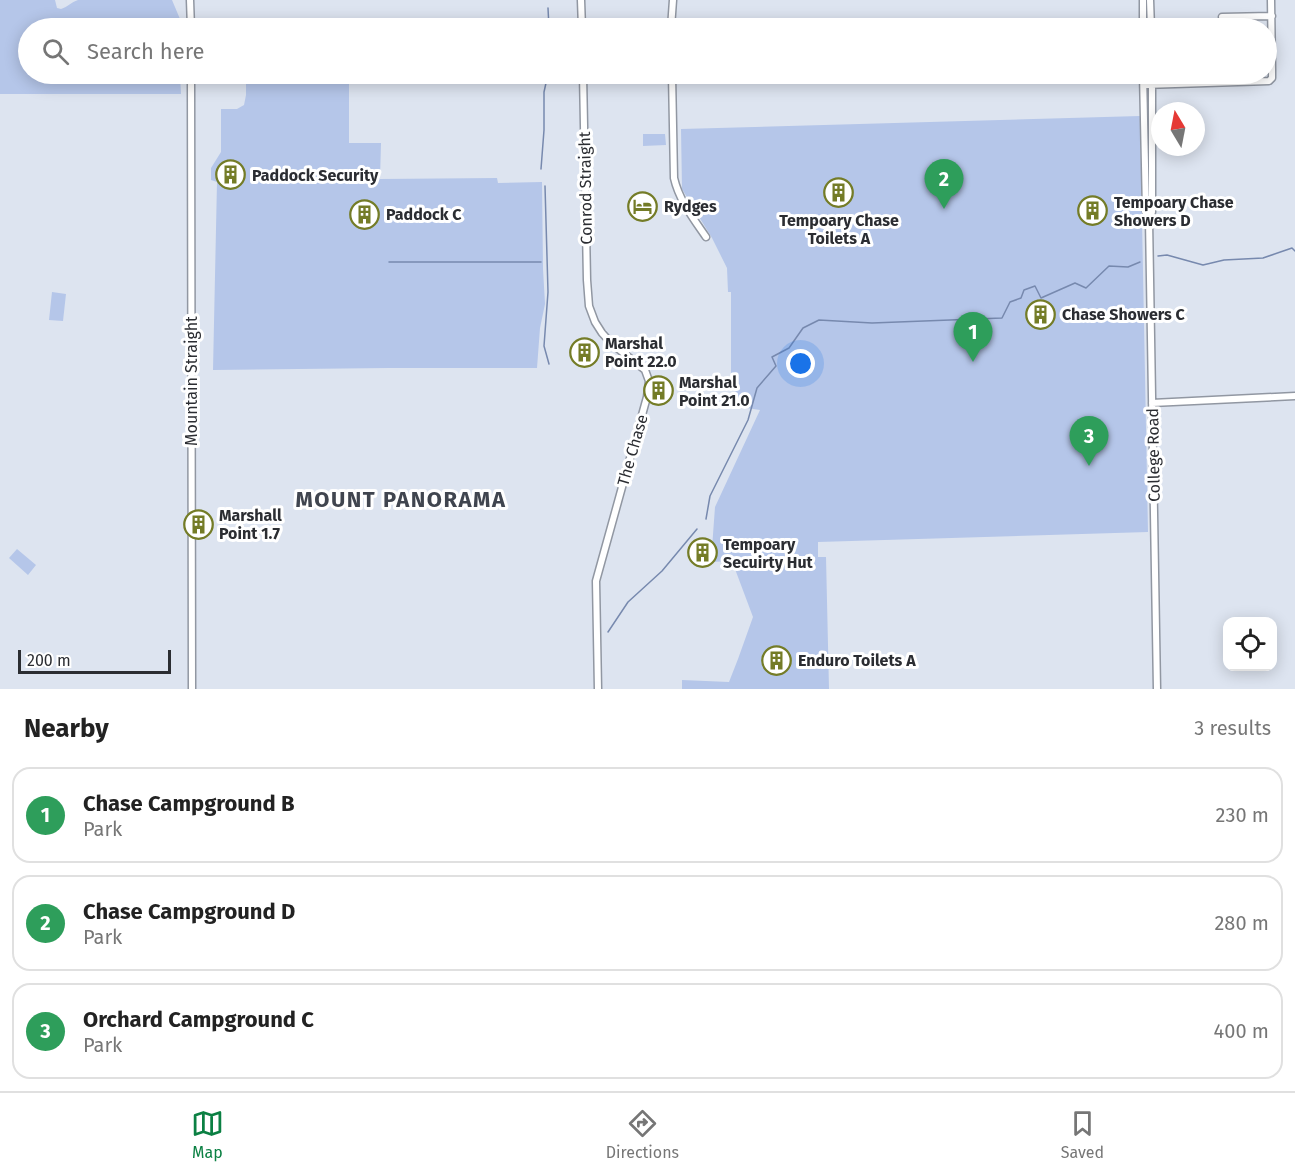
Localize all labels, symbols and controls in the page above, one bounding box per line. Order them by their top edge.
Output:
search box [18,18,1277,84]
icon: search [39,35,72,68]
text: Search here [87,38,205,65]
north arrow [1151,102,1205,156]
street label: Conrod Straight [575,131,596,245]
building icon: Paddock Security [215,159,247,191]
pin: 2 [924,160,964,209]
place label: Paddock Security [252,166,379,185]
building icon: Tempoary Chase Toilets A [823,176,855,208]
hotel icon: Rydges [627,190,659,222]
place label: Tempoary Chase Showers D [1114,193,1234,230]
building icon: Tempoary Chase Showers D [1077,195,1109,227]
place label: Rydges [664,197,717,216]
building icon: Paddock C [349,198,381,230]
place label: Paddock C [386,205,462,224]
place label: Tempoary Chase Toilets A [779,211,899,248]
building icon: Chase Showers C [1025,298,1057,330]
place label: Chase Showers C [1062,305,1186,324]
pin: 1 [954,312,992,362]
street label: Mountain Straight [182,316,201,446]
place label: Marshal Point 22.0 [605,334,677,371]
building icon: Marshal Point 22.0 [568,336,600,368]
your location [786,349,815,378]
place label: Marshal Point 21.0 [679,373,750,410]
building icon: Marshal Point 21.0 [642,375,674,407]
street label: College Road [1143,408,1164,502]
street label: The Chase [613,412,652,488]
pin: 3 [1070,416,1108,466]
district label: MOUNT PANORAMA [296,486,506,513]
place label: Marshall Point 1.7 [219,506,282,543]
building icon: Marshall Point 1.7 [182,508,214,540]
place label: Tempoary Secuirty Hut [723,535,814,572]
building icon: Tempoary Secuirty Hut [686,537,718,569]
map controls [1223,617,1277,671]
button: locate [1223,617,1277,671]
building icon: Enduro Toilets A [761,644,793,676]
scale bar [18,647,171,674]
text: 200 m [27,651,71,670]
place label: Enduro Toilets A [798,651,916,670]
text: Nearby [24,713,109,744]
text: 3 results [1194,716,1271,740]
text: Chase Campground B [83,790,295,817]
text: 1 [41,803,50,827]
text: 230 m [1216,803,1269,827]
text: Park [83,817,122,841]
text: Chase Campground D [83,898,295,925]
text: 2 [40,911,51,935]
text: 280 m [1214,911,1269,935]
text: Park [83,925,122,949]
text: Orchard Campground C [83,1006,314,1033]
text: 3 [40,1019,51,1043]
text: 400 m [1214,1019,1269,1043]
text: Park [83,1033,122,1057]
tab: Map [191,1107,224,1162]
tab: Directions [606,1107,679,1162]
tab: Saved [1061,1107,1104,1162]

